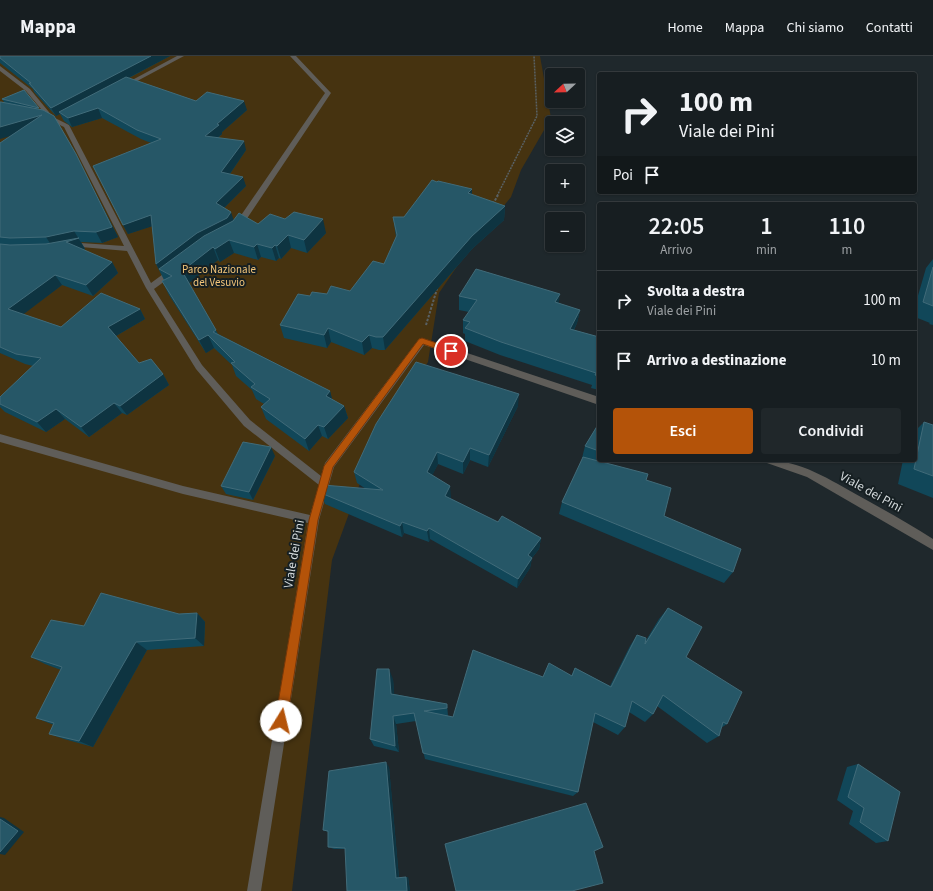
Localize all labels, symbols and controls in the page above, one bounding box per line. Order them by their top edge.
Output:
text: Mappa [20,14,76,41]
text: Home [667,18,703,38]
text: Mappa [725,18,764,38]
text: Chi siamo [786,18,844,38]
text: Contatti [866,18,913,38]
north arrow [545,68,585,108]
map controls [545,68,585,252]
text: 100 m [679,82,753,122]
icon: right [613,88,665,140]
button: layers [545,116,585,156]
text: Viale dei Pini [679,119,775,144]
button: + [545,164,585,204]
icon: arrive [641,164,663,186]
text: Poi [613,165,633,186]
text: 22:05 [649,209,704,244]
text: 1 [760,209,773,244]
text: 110 [829,209,865,244]
button: − [545,212,585,252]
text: Arrivo [660,241,693,259]
text: min [756,241,777,259]
text: m [842,241,852,259]
park label: Parco Nazionale del Vesuvio [182,262,256,290]
text: Svolta a destra [647,281,745,302]
icon: right [613,290,635,312]
text: 100 m [863,290,901,311]
text: Viale dei Pini [647,302,716,320]
pin [434,334,468,368]
icon: arrive [440,340,462,362]
icon: arrive [613,350,635,372]
text: Arrivo a destinazione [647,350,786,371]
text: 10 m [871,350,901,371]
button: Esci [613,408,753,454]
button: Condividi [761,408,901,454]
street label: Viale dei Pini [836,467,906,517]
street label: Viale dei Pini [279,518,309,590]
position arrow [260,700,302,742]

